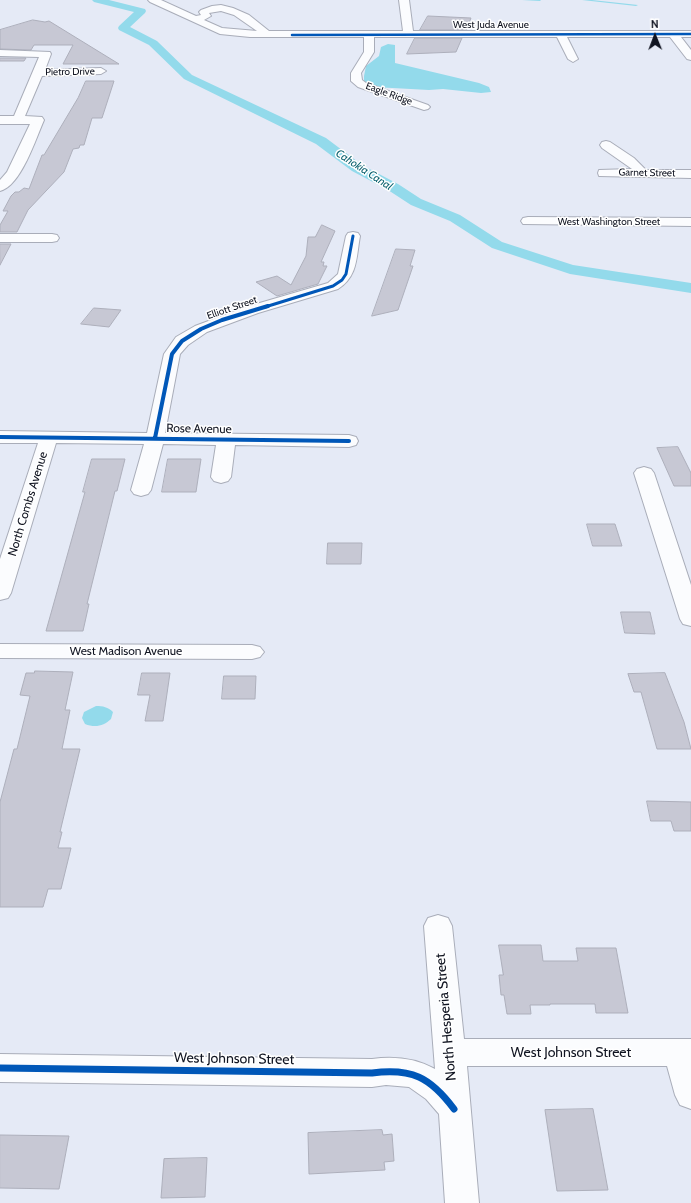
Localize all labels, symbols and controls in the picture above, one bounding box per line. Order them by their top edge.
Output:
north arrow [635,16,675,56]
text: N [651,17,659,31]
street label: West Juda Avenue [453,19,529,31]
street label: Pietro Drive [45,66,95,78]
street label: Eagle Ridge [364,80,414,108]
water label: Cahokia Canal [333,147,395,193]
street label: Garnet Street [619,167,675,179]
street label: West Washington Street [558,216,660,228]
street label: Elliott Street [205,294,259,322]
street label: Rose Avenue [166,421,232,437]
street label: North Combs Avenue [5,450,51,558]
street label: West Madison Avenue [70,644,182,658]
street label: North Hesperia Street [432,952,460,1082]
street label: West Johnson Street [511,1045,631,1061]
street label: West Johnson Street [174,1050,294,1068]

